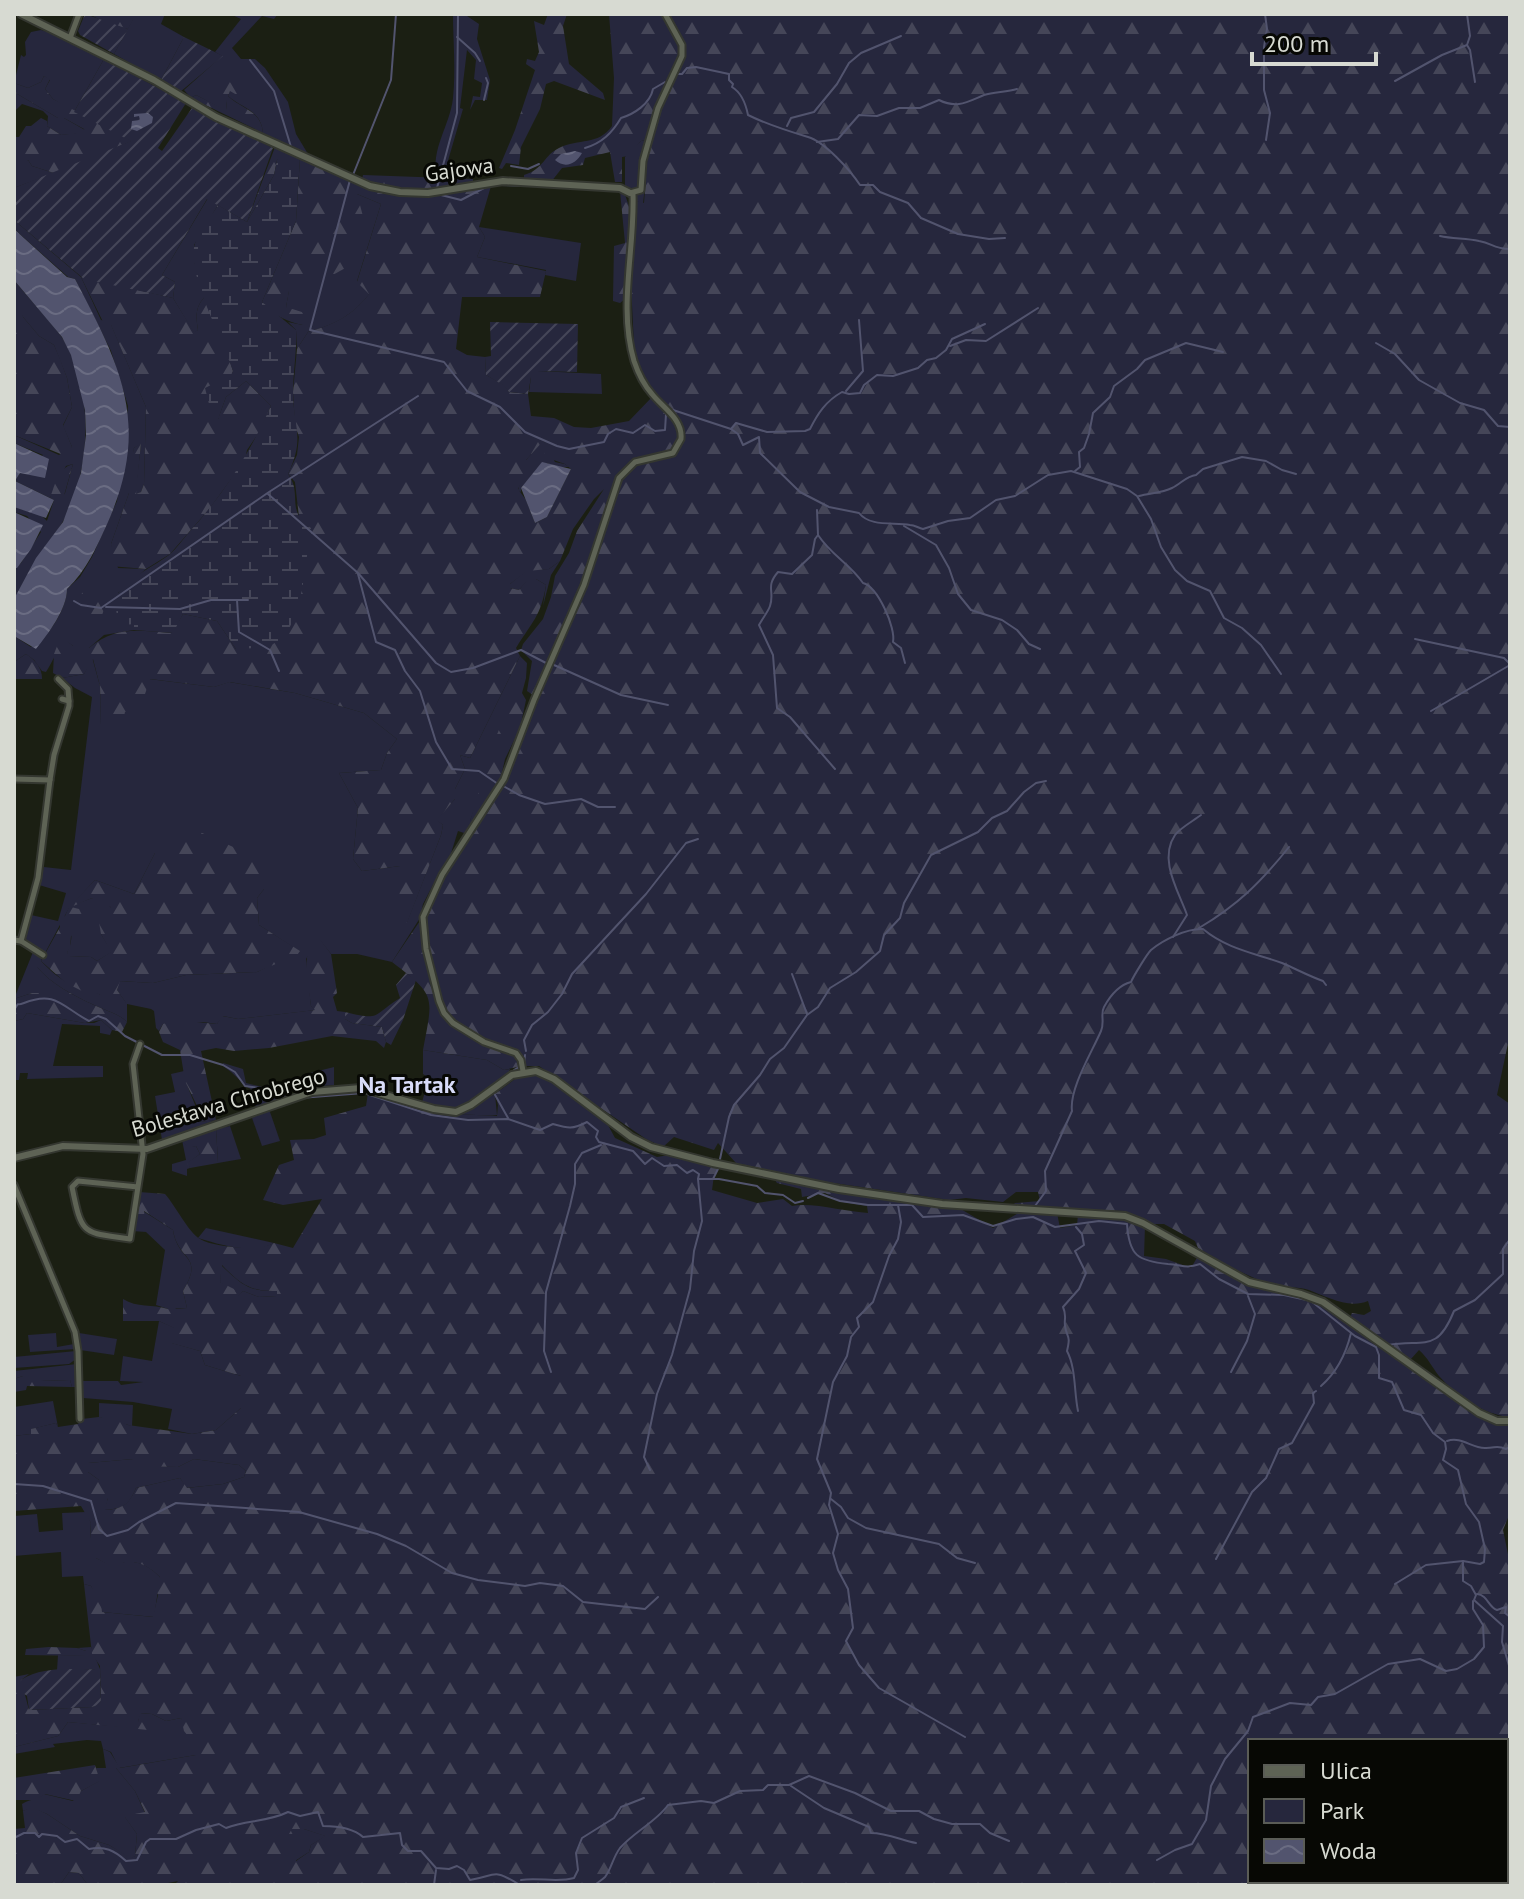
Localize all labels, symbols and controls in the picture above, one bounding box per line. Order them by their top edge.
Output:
scale bar [1252,16,1376,66]
text: 200 m [1264,28,1329,59]
street label: Gajowa [423,150,495,188]
street label: Bolesława Chrobrego [128,1061,328,1143]
district label: Na Tartak [358,1069,456,1100]
legend [1248,1739,1508,1883]
text: Ulica [1320,1755,1372,1786]
text: Park [1320,1795,1365,1826]
text: Woda [1320,1835,1377,1866]

